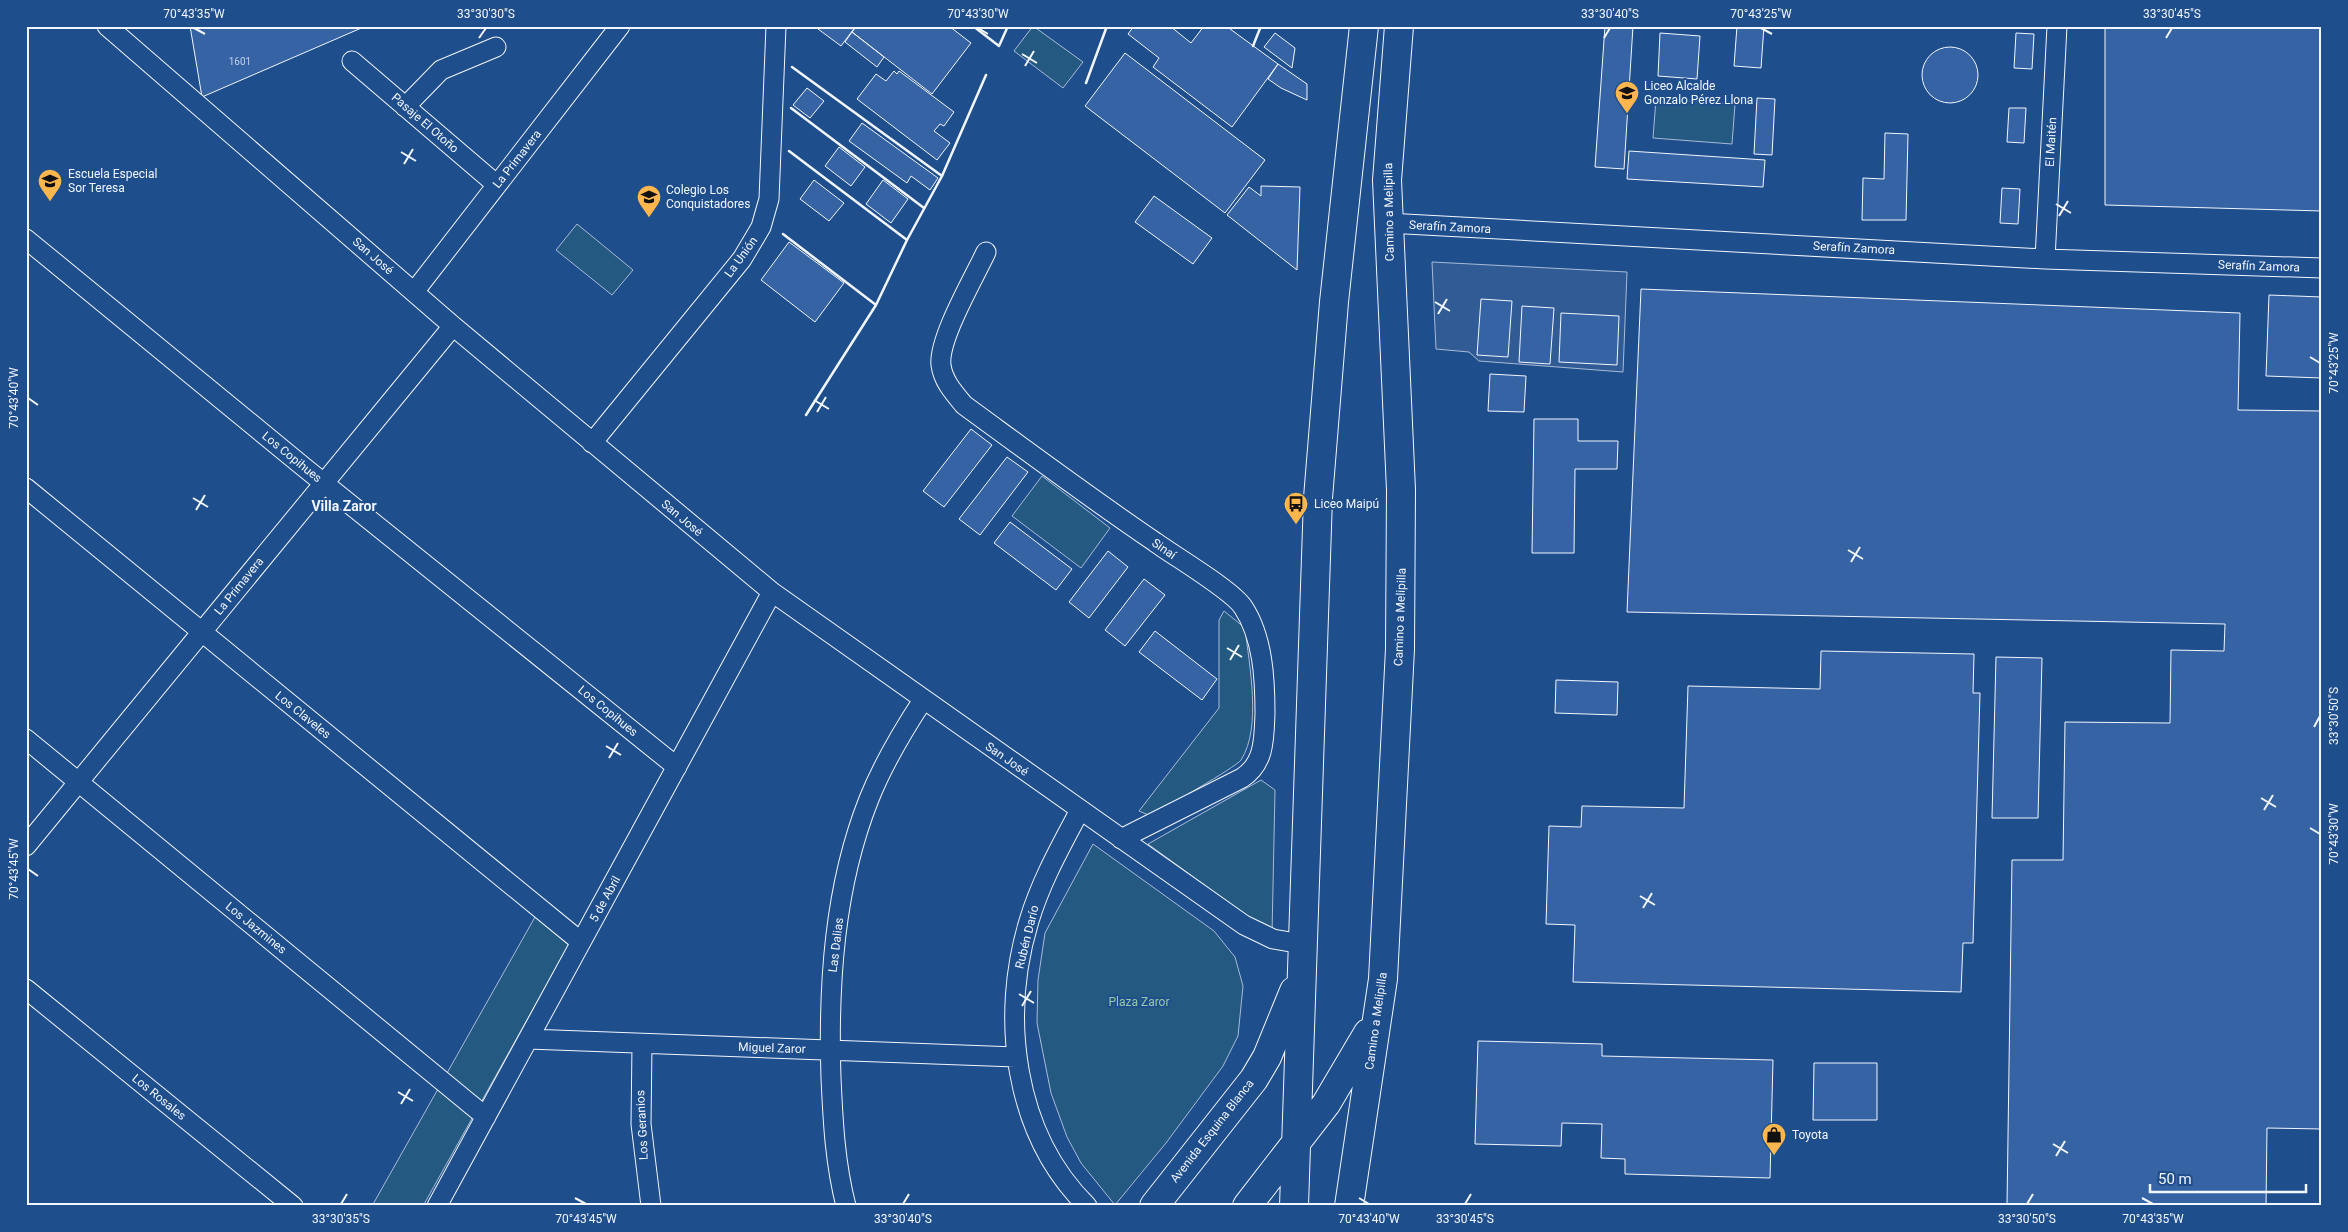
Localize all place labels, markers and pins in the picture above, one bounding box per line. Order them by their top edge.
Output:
place label: Liceo Alcalde Gonzalo Pérez Llona [1644,79,1753,107]
school or university icon: Liceo Alcalde Gonzalo Pérez Llona [1614,80,1640,114]
place label: Escuela Especial Sor Teresa [68,167,157,195]
school or university icon: Escuela Especial Sor Teresa [37,168,63,202]
place label: Colegio Los Conquistadores [666,183,750,211]
school or university icon: Colegio Los Conquistadores [636,184,662,218]
bus stop icon: Liceo Maipú [1283,491,1309,525]
place label: Liceo Maipú [1314,497,1379,511]
shop icon: Toyota [1761,1122,1787,1156]
place label: Toyota [1792,1128,1828,1142]

